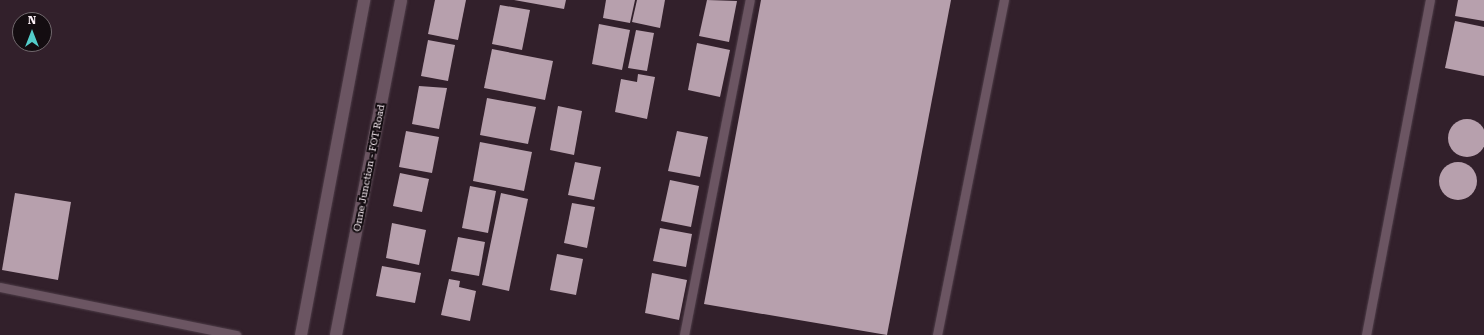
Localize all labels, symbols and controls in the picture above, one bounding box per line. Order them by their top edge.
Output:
north arrow [12,12,52,52]
text: N [28,14,36,27]
street label: Onne Junction - FOT Road [351,103,387,233]

